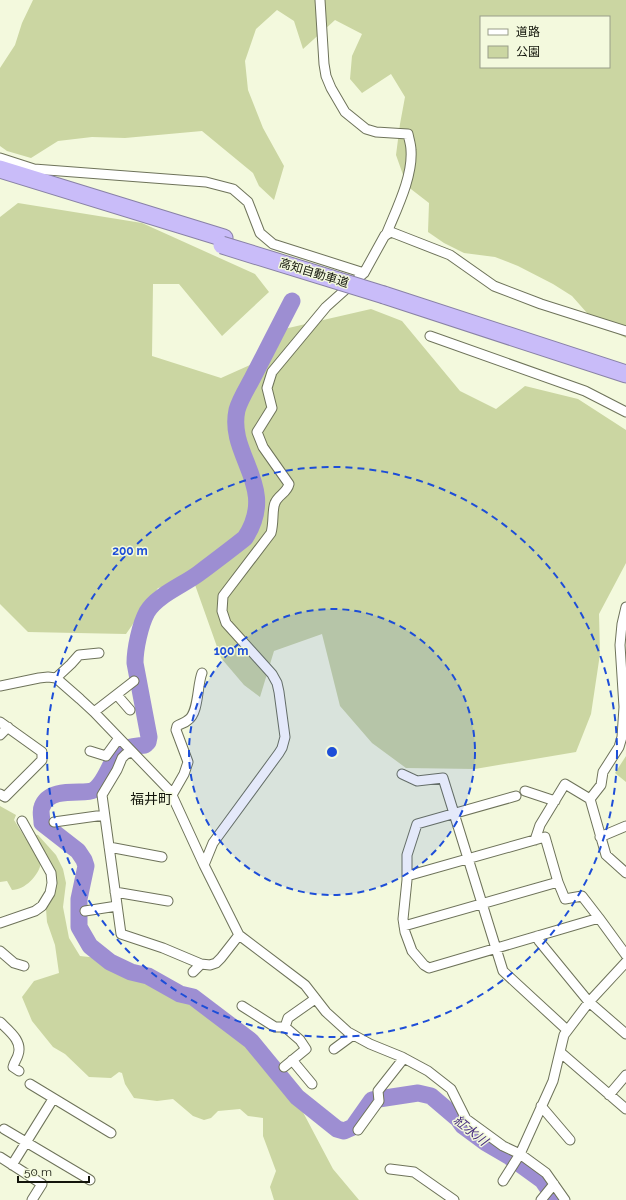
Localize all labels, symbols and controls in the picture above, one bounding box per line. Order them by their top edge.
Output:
legend [480,16,610,68]
text: 道路 [516,25,540,39]
text: 公園 [516,45,540,59]
street label: 高知自動車道 [278,256,350,290]
text: 200 m [112,544,148,558]
text: 100 m [214,644,248,658]
centre of rings [325,745,339,759]
district label: 福井町 [130,791,172,807]
water label: 紅水川 [451,1112,492,1150]
scale bar [18,1158,89,1184]
text: 50 m [24,1165,52,1179]

